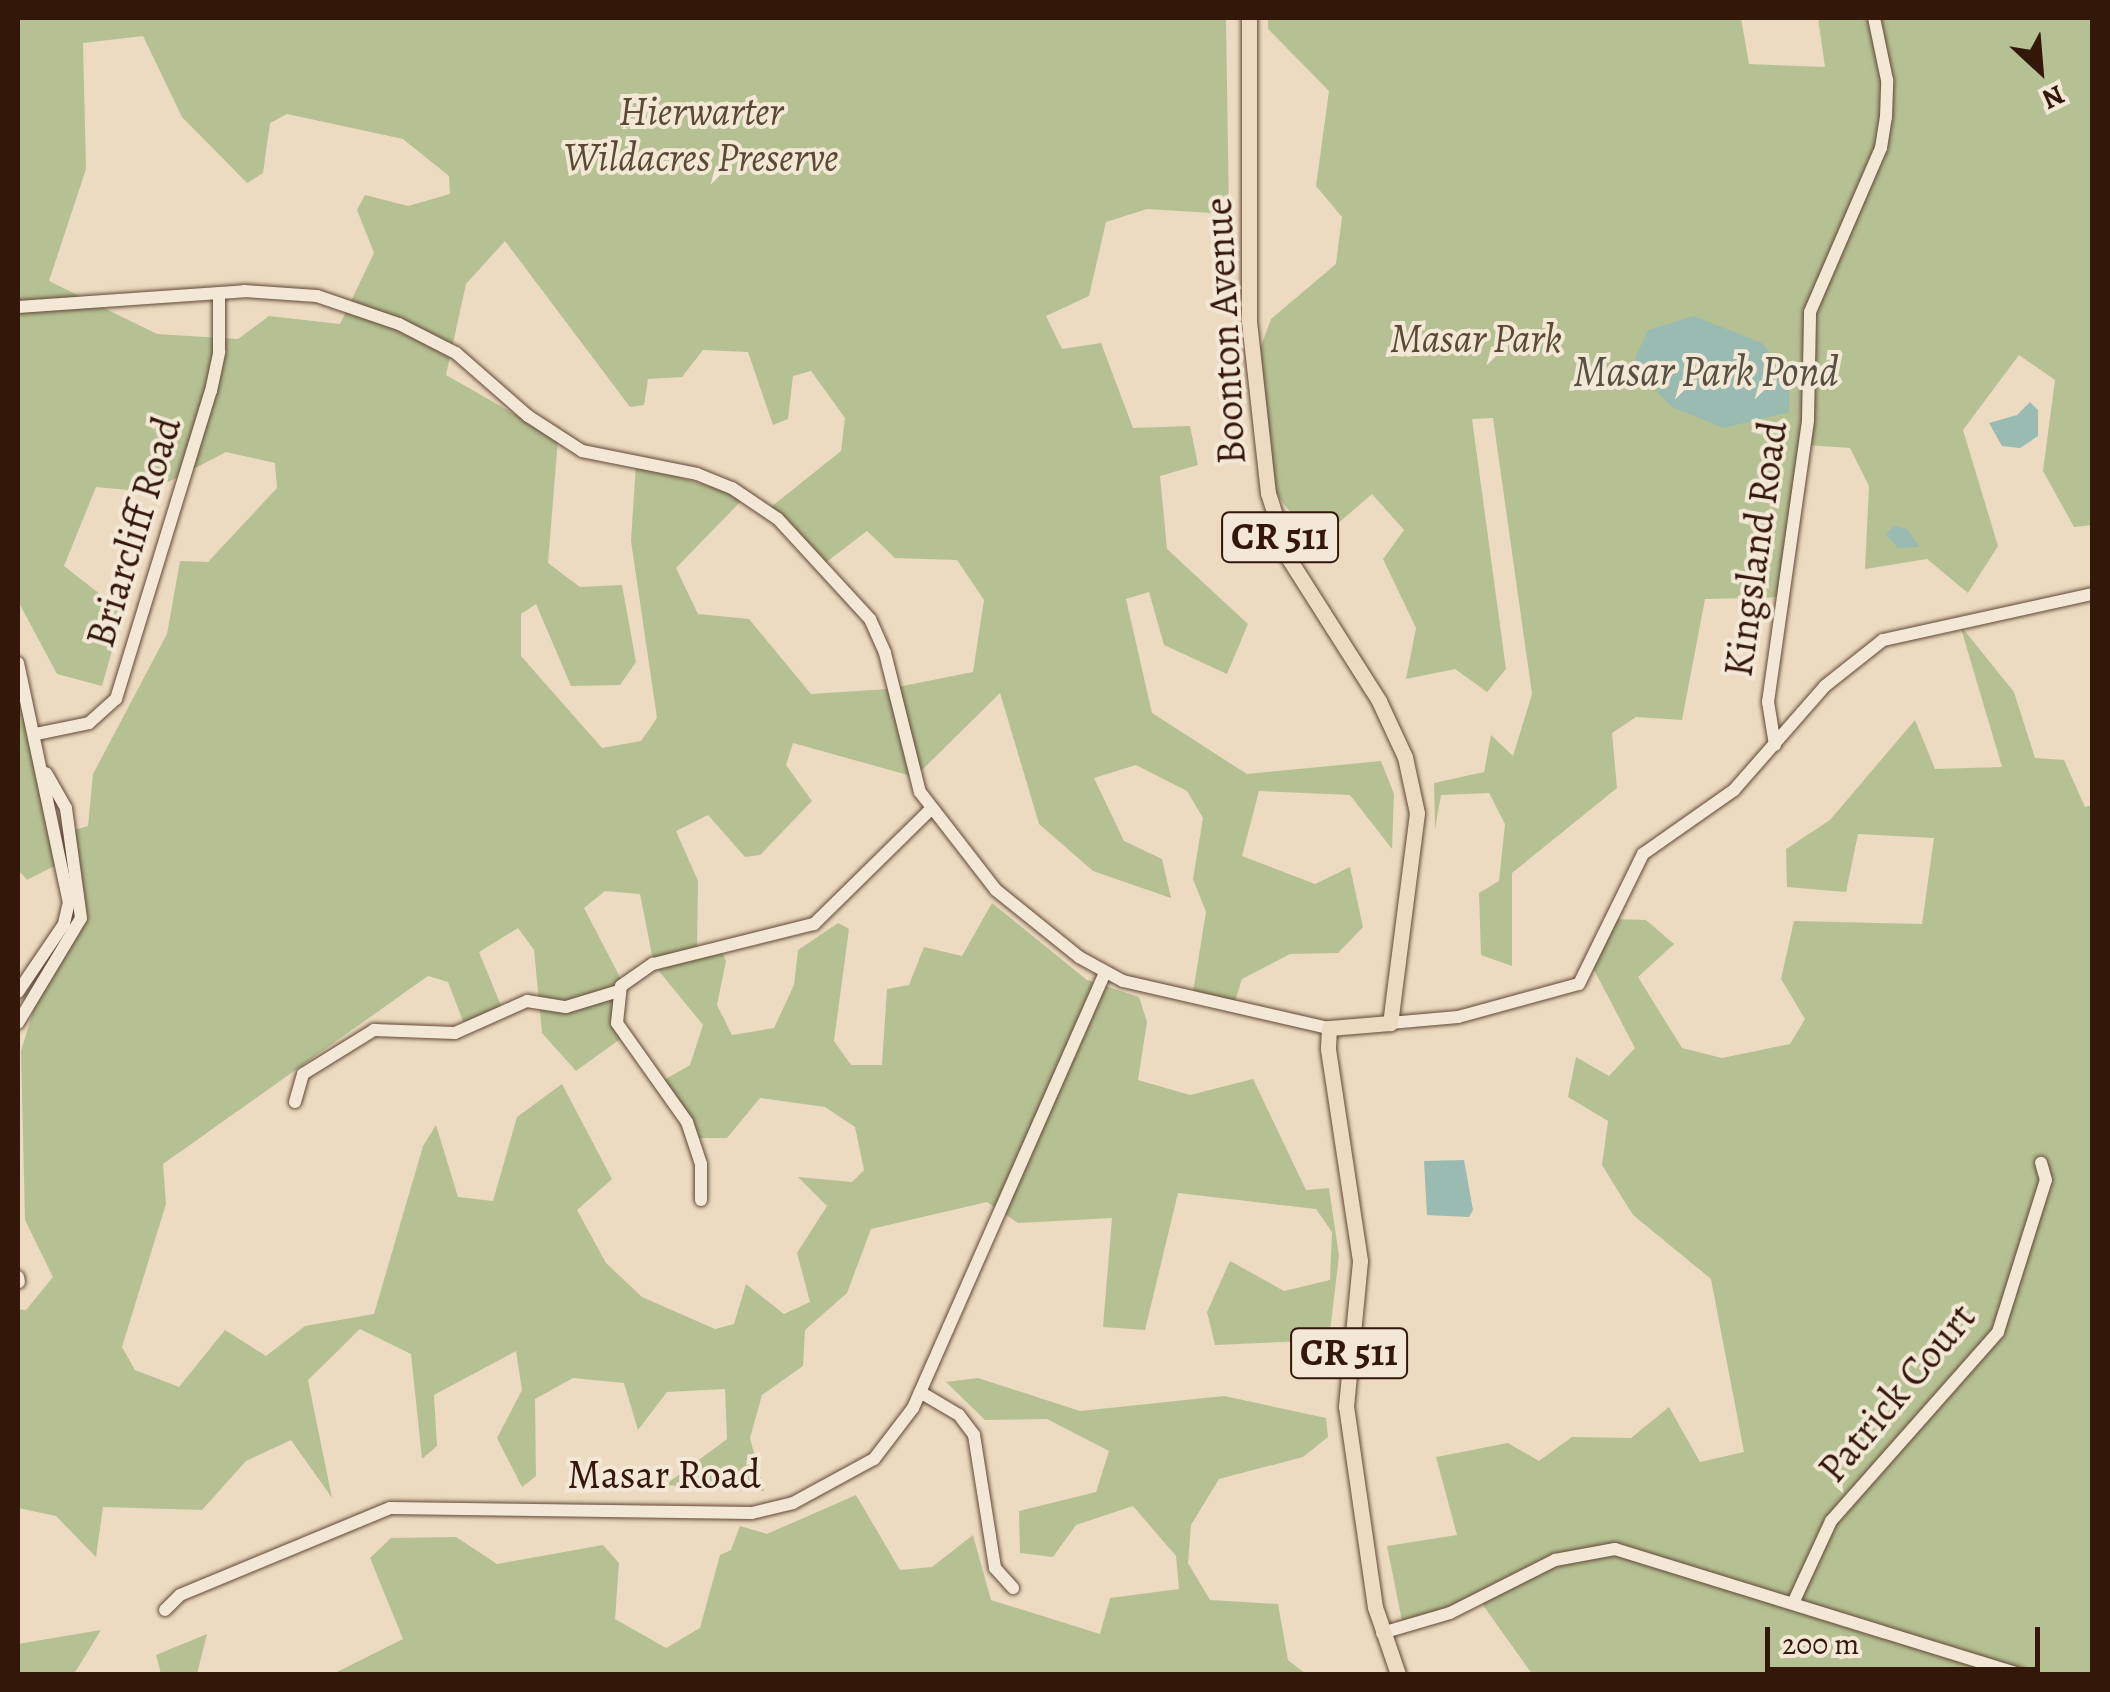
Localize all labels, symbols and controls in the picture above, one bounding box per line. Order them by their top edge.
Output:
north arrow [1990,20,2090,120]
text: N [2036,75,2071,119]
park label: Hierwarter Wildacres Preserve [564,88,838,182]
street label: Boonton Avenue [1194,196,1256,466]
park label: Masar Park [1390,315,1562,363]
water label: Masar Park Pond [1573,346,1839,396]
street label: Briarcliff Road [76,411,192,653]
street label: Kingsland Road [1714,418,1798,680]
road number: CR 511 [1220,504,1340,570]
street label: Patrick Court [1808,1294,1986,1492]
road number: CR 511 [1289,1320,1409,1386]
street label: Masar Road [567,1451,761,1499]
scale bar [1770,1607,2045,1669]
text: 200 m [1782,1624,1859,1664]

